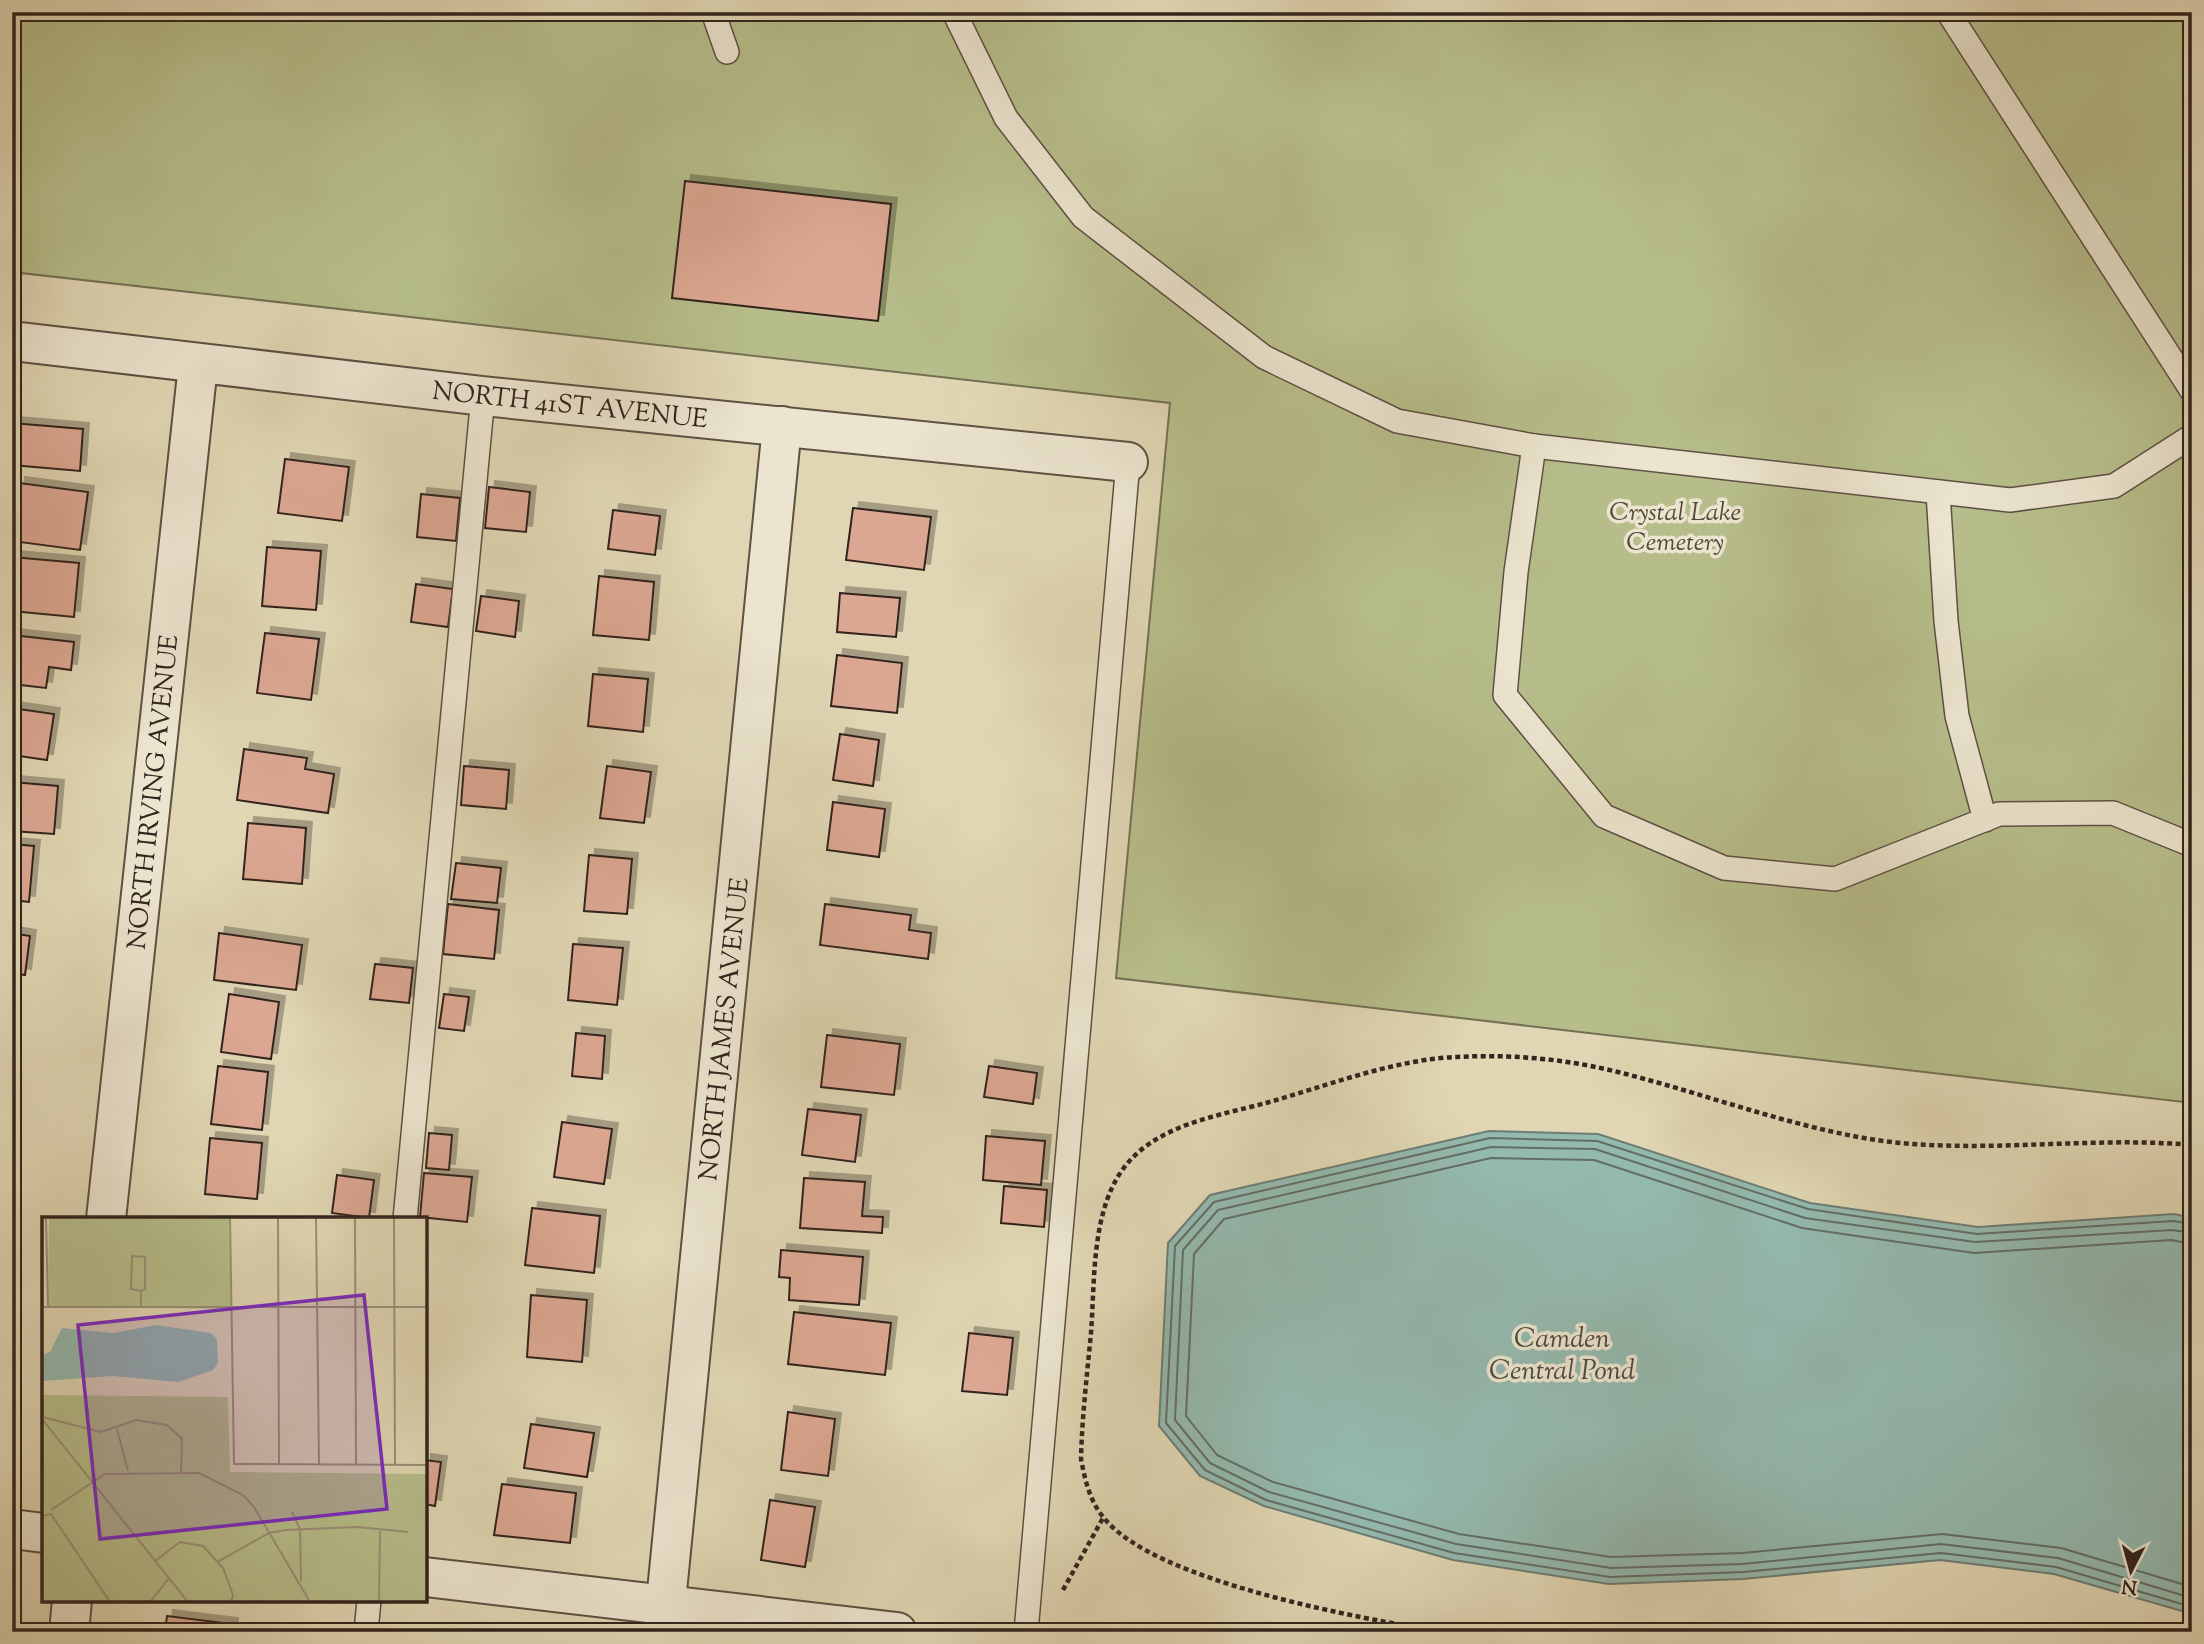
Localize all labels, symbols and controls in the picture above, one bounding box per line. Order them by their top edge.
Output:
street label: NORTH 41ST AVENUE [430,374,710,439]
park label: Crystal Lake Cemetery [1609,495,1741,562]
street label: NORTH IRVING AVENUE [120,633,189,952]
street label: NORTH JAMES AVENUE [691,875,760,1183]
inset map [42,1217,427,1602]
water label: Camden Central Pond [1489,1320,1635,1392]
north arrow [2096,1536,2166,1606]
text: N [2121,1571,2138,1600]

